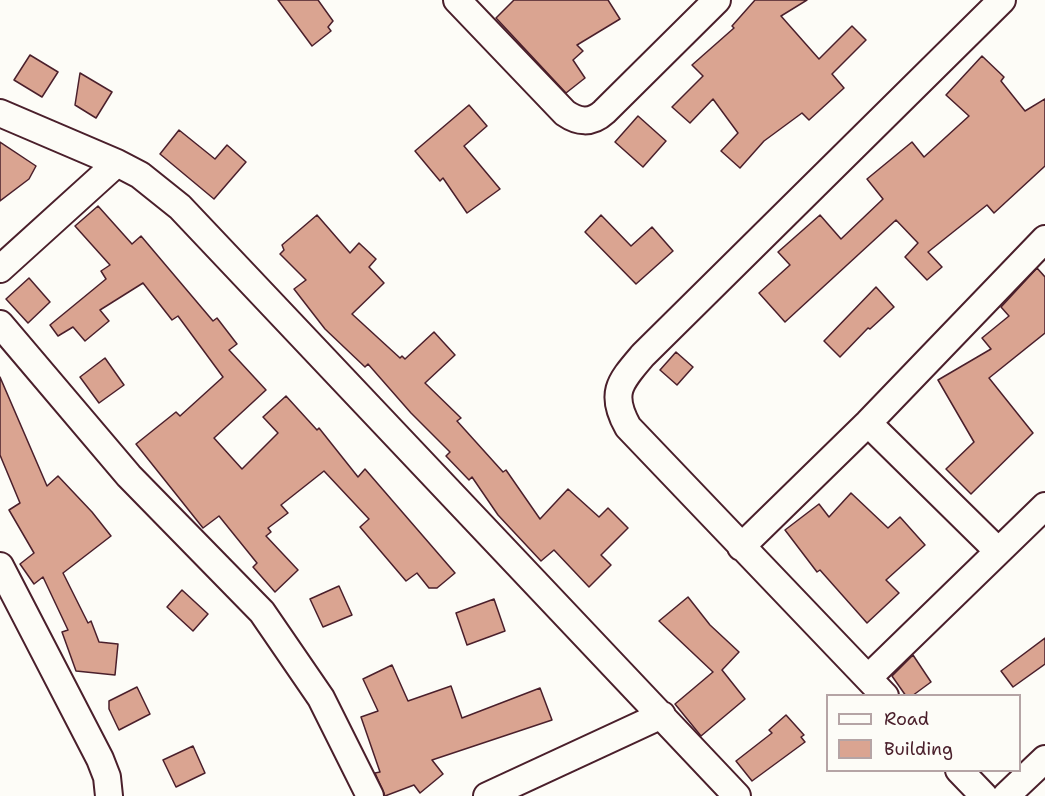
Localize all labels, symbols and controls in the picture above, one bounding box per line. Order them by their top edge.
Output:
legend [826,694,1021,772]
text: Road [884,707,929,731]
text: Building [884,737,953,761]

